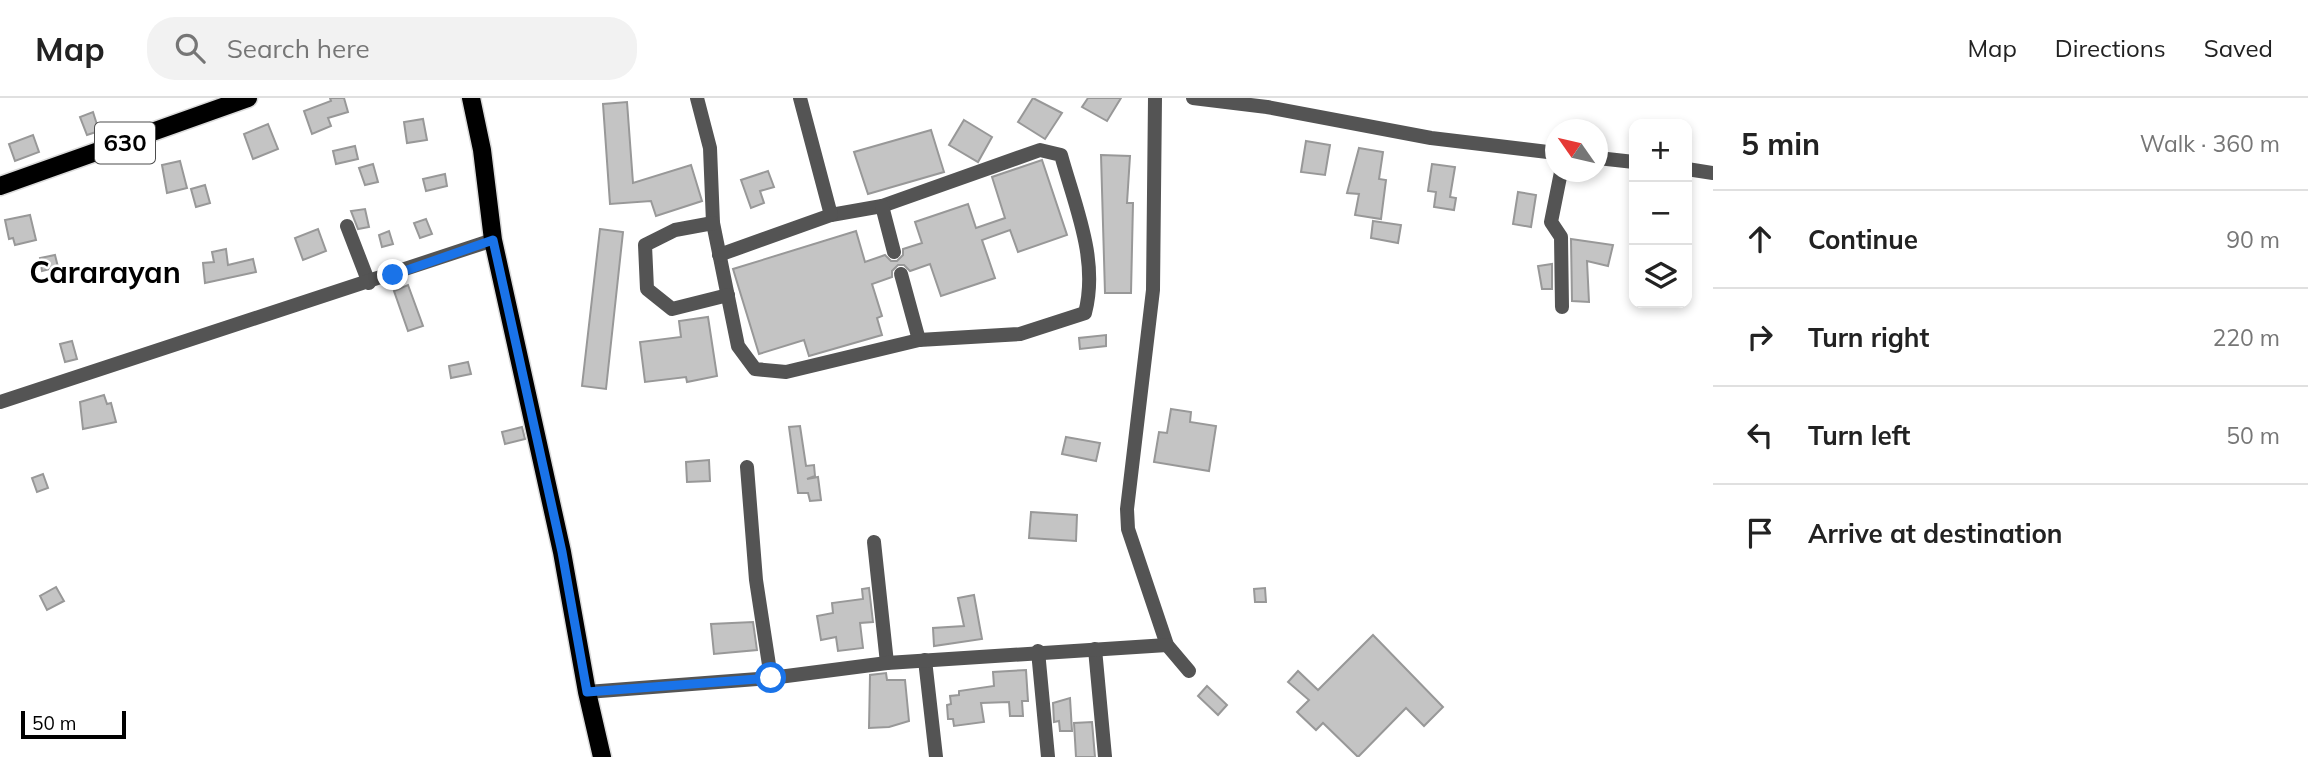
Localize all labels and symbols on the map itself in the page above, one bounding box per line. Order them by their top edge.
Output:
north arrow [1545,119,1608,182]
road number: 630 [95,123,155,164]
district label: Cararayan [29,253,181,291]
route end [377,259,408,290]
route start [755,662,786,693]
scale bar [21,708,126,740]

